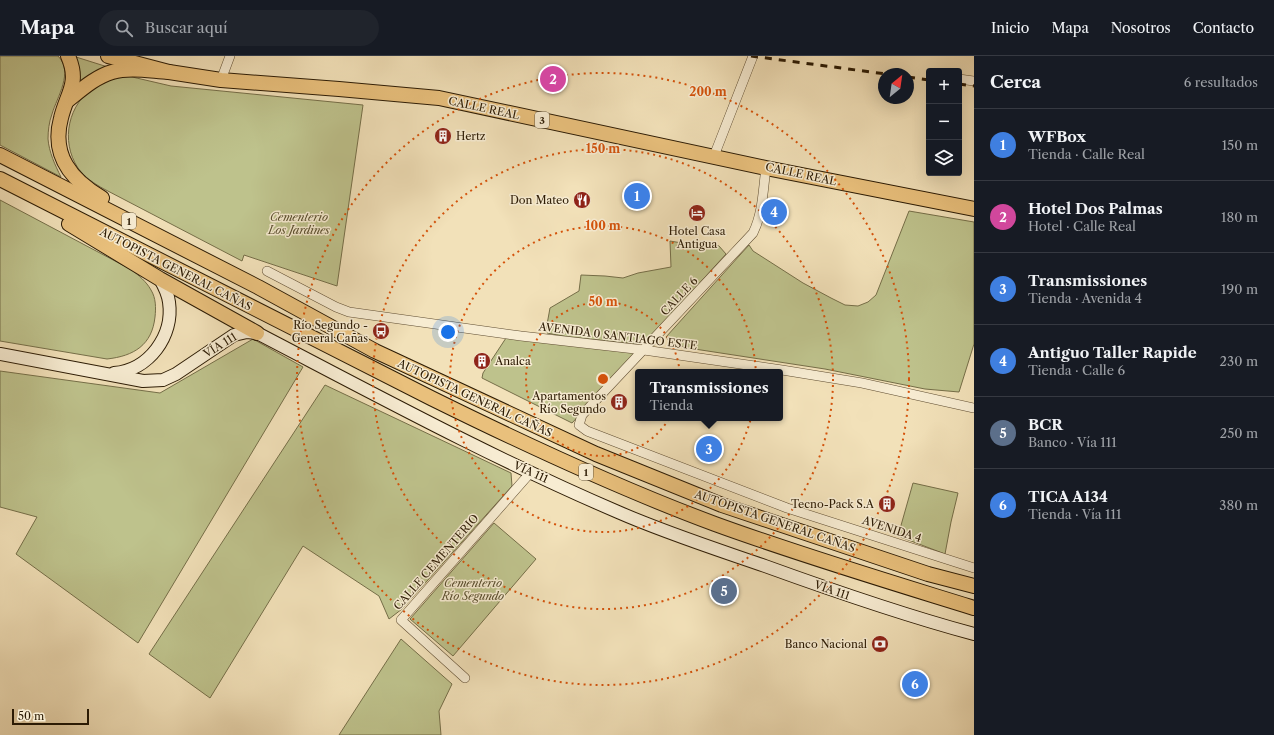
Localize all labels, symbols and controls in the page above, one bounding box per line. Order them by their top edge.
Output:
search box [99,10,379,46]
text: Mapa [20,16,75,39]
icon: search [113,17,135,39]
text: Buscar aquí [145,18,228,37]
text: Inicio [991,19,1029,37]
text: Mapa [1051,19,1089,37]
text: Nosotros [1111,19,1171,37]
text: Contacto [1193,19,1254,37]
pin: 2 [540,64,566,94]
north arrow [878,68,914,104]
map controls [926,68,962,176]
button: + [926,68,962,104]
text: Cerca [990,72,1041,92]
text: 6 resultados [1184,74,1258,90]
text: 200 m [689,84,727,99]
street label: CALLE REAL [447,94,522,123]
button: − [926,104,962,140]
road number: 3 [535,112,549,128]
building icon: Hertz [433,126,453,146]
text: WFBox [1028,127,1086,146]
place label: Hertz [456,129,486,143]
text: 1 [1000,137,1006,153]
text: 150 m [1222,137,1258,153]
button: layers [926,140,962,176]
text: 150 m [586,141,620,156]
text: Tienda · Calle Real [1028,146,1145,162]
street label: CALLE REAL [764,160,839,189]
pin: 1 [624,181,650,211]
restaurant icon: Don Mateo [572,190,592,210]
place label: Don Mateo [510,193,569,207]
pin: 4 [761,197,787,227]
text: Hotel Dos Palmas [1028,199,1163,218]
hotel icon: Hotel Casa Antigua [687,203,707,223]
text: 2 [999,209,1007,225]
text: 180 m [1221,209,1258,225]
park label: Cementerio Los Jardines [267,210,330,237]
road number: 1 [122,213,136,229]
text: 100 m [585,218,621,233]
text: Hotel · Calle Real [1028,218,1136,234]
street label: AUTOPISTA GENERAL CAÑAS [97,224,254,314]
place label: Hotel Casa Antigua [668,224,726,251]
text: Transmissiones [1028,271,1147,290]
street label: CALLE 6 [658,273,701,318]
text: 3 [999,281,1007,297]
text: 190 m [1221,281,1258,297]
text: Tienda · Avenida 4 [1028,290,1142,306]
text: 50 m [588,294,618,309]
place label: Río Segundo - General Cañas [292,318,368,345]
street label: AVENIDA 0 SANTIAGO ESTE [537,319,699,353]
bus stop icon: Río Segundo - General Cañas [371,321,391,341]
your location [438,322,458,342]
street label: VÍA 111 [200,329,240,361]
text: Antiguo Taller Rapide [1028,343,1197,362]
building icon: Analca [472,351,492,371]
text: 4 [999,353,1007,369]
text: 230 m [1220,353,1258,369]
place label: Analca [494,354,531,368]
street label: AUTOPISTA GENERAL CAÑAS [395,356,555,440]
text: Tienda · Calle 6 [1028,362,1125,378]
popup [635,369,783,421]
centre of rings [596,372,610,386]
text: Transmissiones [649,378,769,397]
place label: Apartamentos Río Segundo [531,389,606,416]
building icon: Apartamentos Río Segundo [609,392,629,412]
text: Tienda [649,397,693,413]
text: BCR [1028,415,1063,434]
text: 5 [999,425,1007,441]
text: 250 m [1220,425,1258,441]
pin: 3 [696,434,722,464]
text: Banco · Vía 111 [1028,434,1117,450]
street label: VÍA 111 [511,458,551,486]
road number: 1 [579,464,593,480]
street label: AUTOPISTA GENERAL CAÑAS [692,487,857,555]
text: TICA A134 [1028,487,1108,506]
building icon: Tecno-Pack S.A [877,494,897,514]
place label: Tecno-Pack S.A [791,497,875,511]
text: 6 [999,497,1007,513]
text: 380 m [1219,497,1258,513]
text: Tienda · Vía 111 [1028,506,1121,522]
street label: CALLE CEMENTERIO [391,511,481,613]
street label: AVENIDA 4 [860,513,923,545]
park label: Cementerio Río Segundo [441,576,504,603]
pin: 5 [711,576,737,606]
street label: VÍA 111 [811,577,852,603]
bank icon: Banco Nacional [870,634,890,654]
place label: Banco Nacional [785,637,868,651]
pin: 6 [902,669,928,699]
scale bar [12,707,89,726]
text: 50 m [18,709,44,723]

